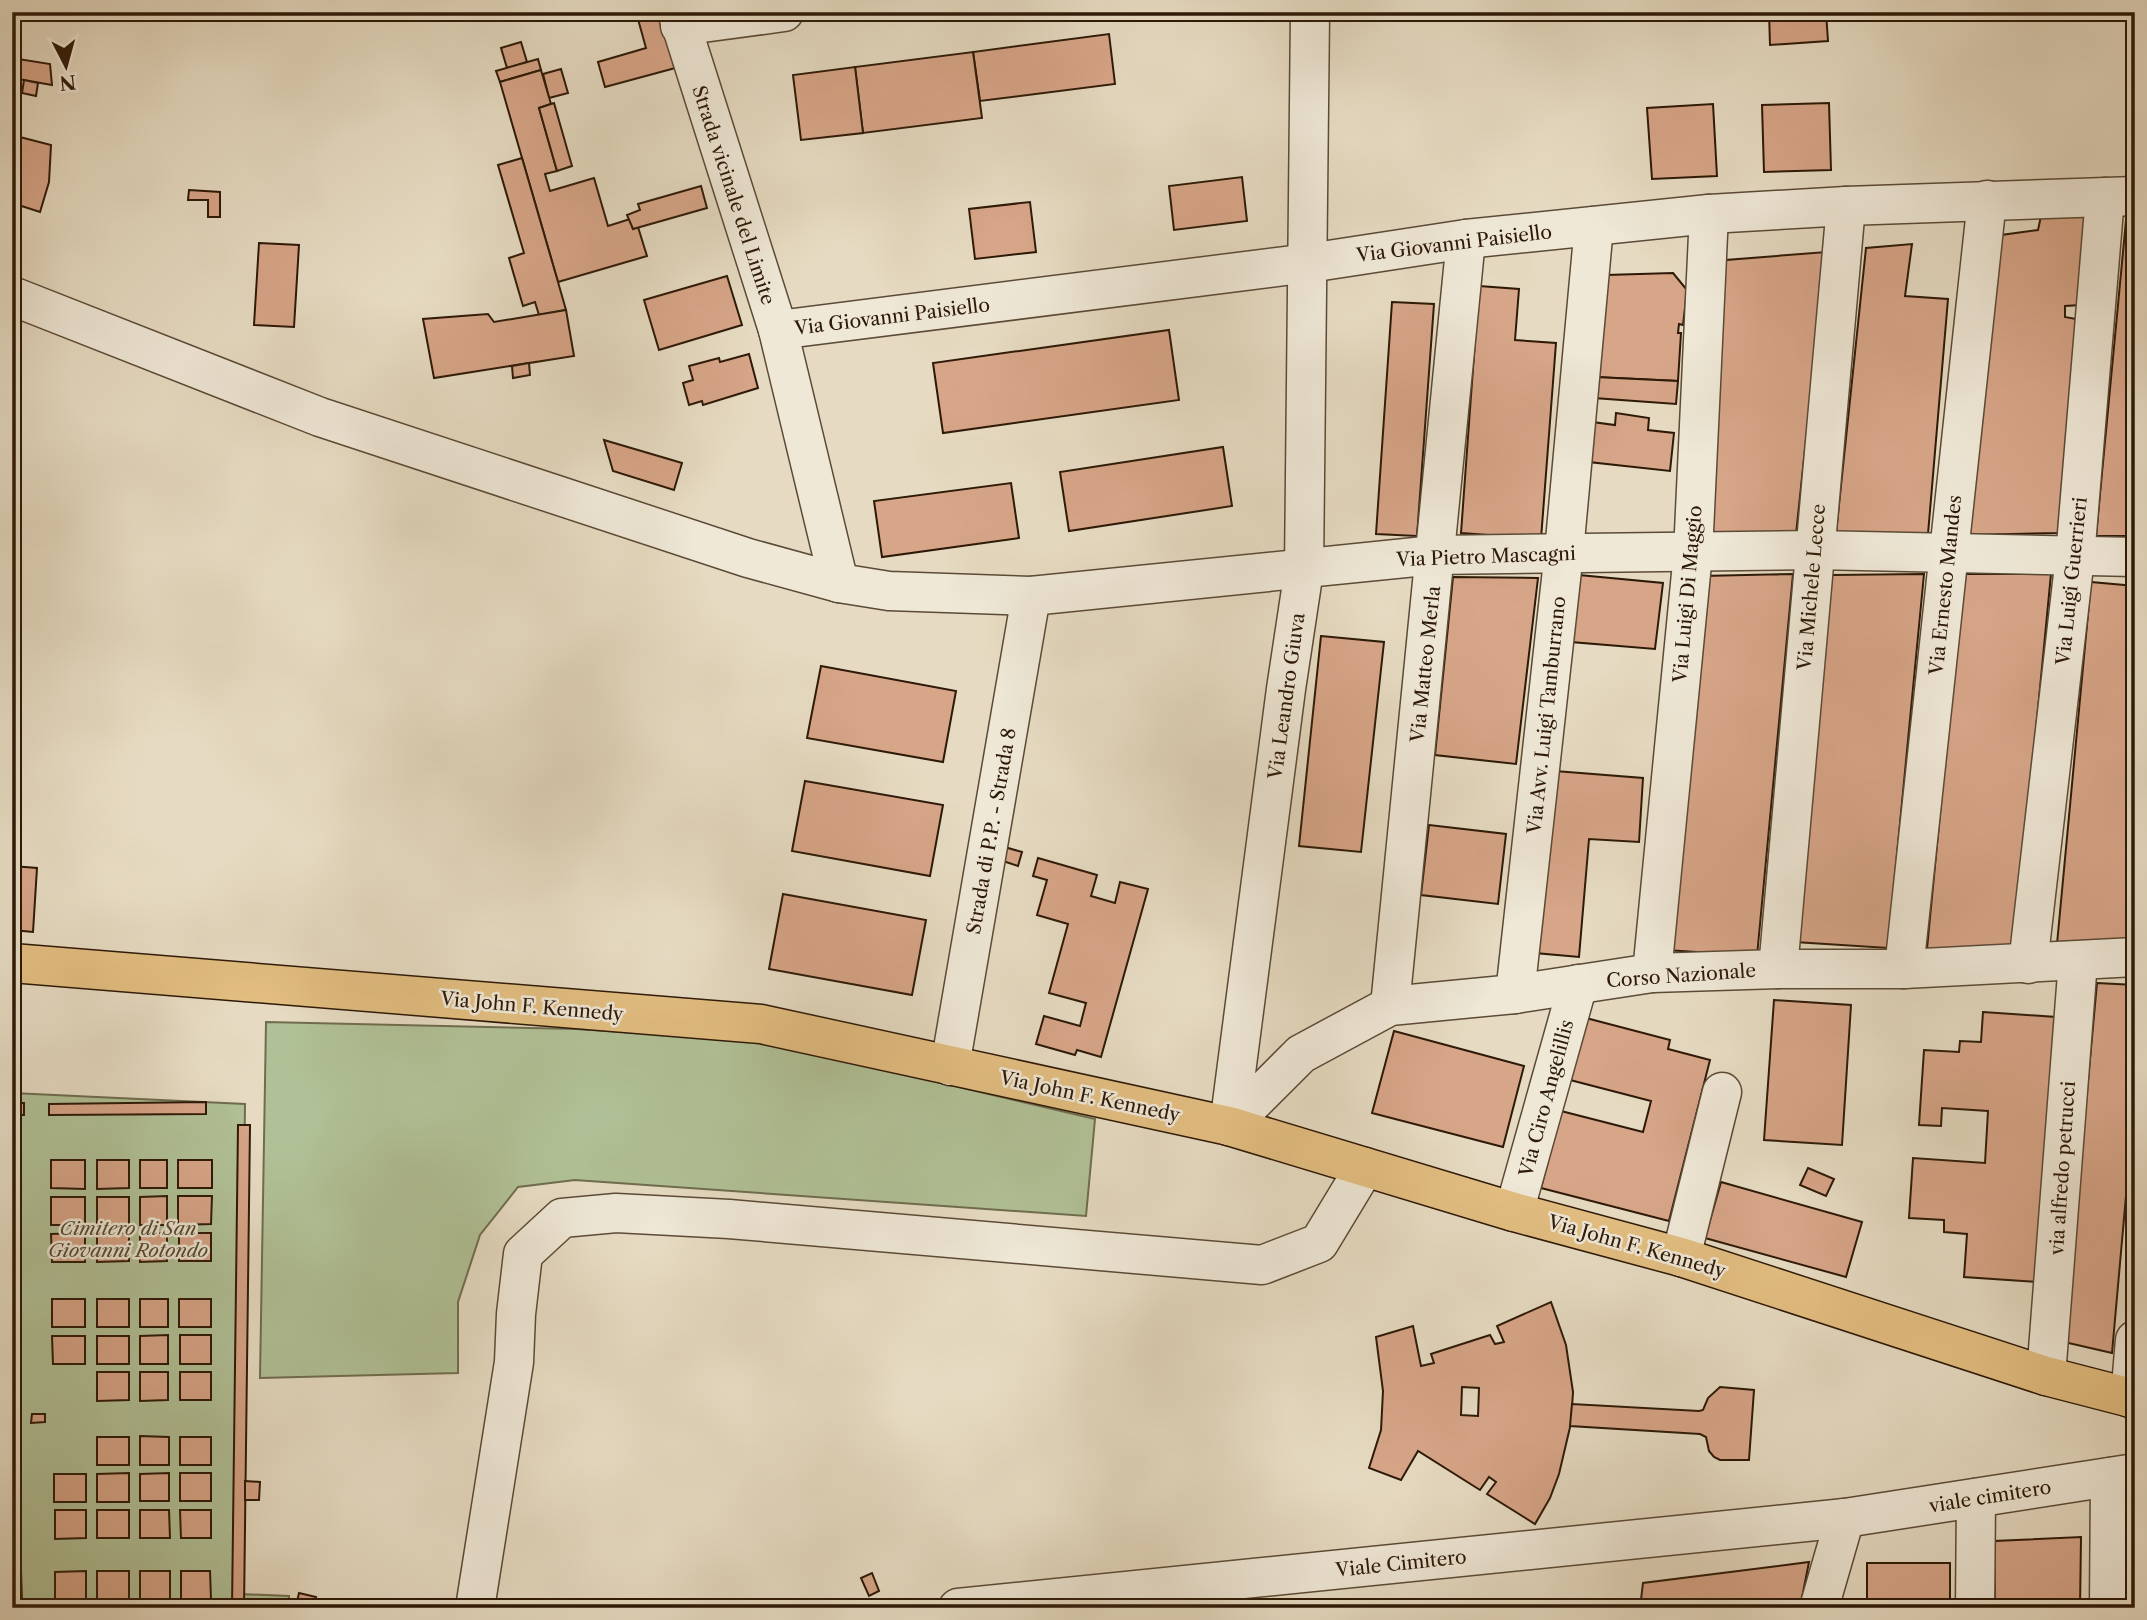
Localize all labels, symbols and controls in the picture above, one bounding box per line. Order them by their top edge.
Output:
north arrow [32,32,102,102]
text: N [58,70,77,95]
street label: Strada vicinale del Limite [687,83,780,308]
street label: Via Giovanni Paisiello [1354,220,1553,267]
street label: Via Giovanni Paisiello [792,293,991,340]
street label: Via Ernesto Mandes [1924,494,1966,677]
street label: Via Luigi Guerrieri [2051,496,2092,667]
street label: Via Michele Lecce [1793,503,1830,672]
street label: Via Luigi Di Maggio [1668,504,1707,685]
street label: Via Pietro Mascagni [1395,542,1576,571]
street label: Via Matteo Merla [1406,585,1445,744]
street label: Via Avv. Luigi Tamburrano [1522,595,1570,836]
street label: Via Leandro Giuva [1263,611,1310,782]
street label: Strada di P.P. - Strada 8 [962,726,1021,936]
street label: Corso Nazionale [1605,959,1757,992]
street label: Via John F. Kennedy [439,987,625,1026]
street label: Via Ciro Angelillis [1514,1017,1579,1180]
street label: Via John F. Kennedy [997,1066,1182,1127]
street label: via alfredo petrucci [2045,1080,2080,1257]
street label: Via John F. Kennedy [1544,1210,1729,1283]
park label: Cimitero di San Giovanni Rotondo [48,1217,208,1262]
street label: viale cimitero [1926,1475,2053,1518]
street label: Viale Cimitero [1333,1545,1468,1582]

